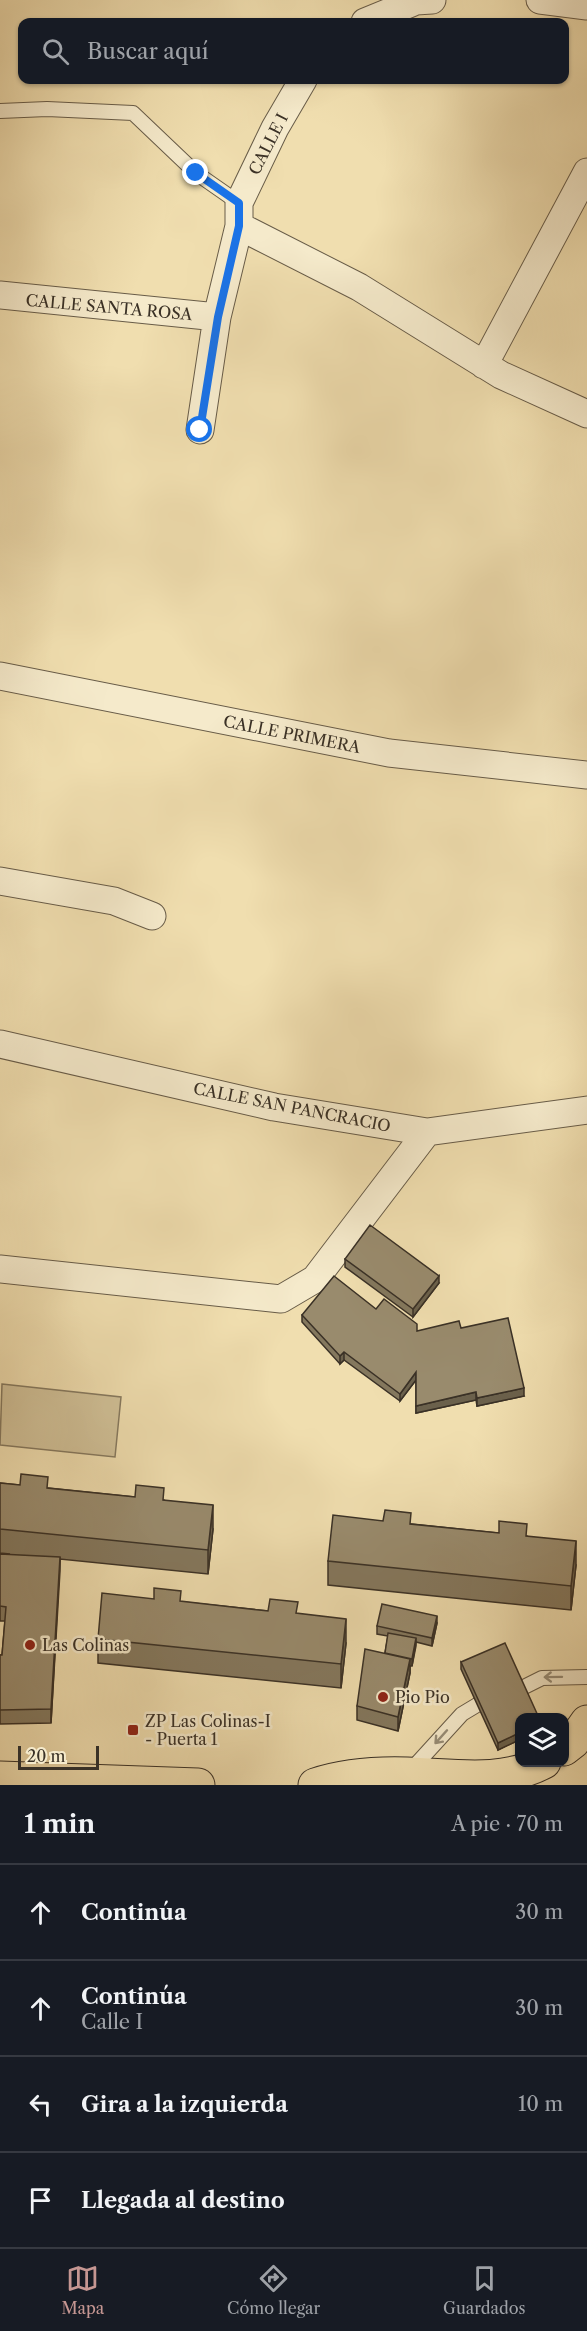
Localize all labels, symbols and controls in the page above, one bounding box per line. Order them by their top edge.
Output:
search box [18,18,569,84]
icon: search [39,35,72,68]
text: Buscar aquí [87,38,209,65]
street label: CALLE I [244,110,292,178]
route end [182,159,208,185]
street label: CALLE SANTA ROSA [25,290,194,324]
route start [186,416,212,442]
street label: CALLE PRIMERA [222,711,363,757]
street label: CALLE SAN PANCRACIO [192,1078,392,1136]
place label: Las Colinas [42,1635,129,1655]
marker: Las Colinas [23,1638,37,1652]
one-way arrow [544,1672,564,1683]
place label: Pio Pio [395,1687,450,1707]
marker: Pio Pio [376,1690,390,1704]
place label: ZP Las Colinas-I - Puerta 1 [145,1711,271,1749]
map controls [515,1713,569,1767]
button: layers [515,1713,569,1767]
marker: ZP Las Colinas-I - Puerta 1 [126,1723,140,1737]
one-way arrow [434,1730,448,1745]
scale bar [18,1743,99,1770]
text: 20 m [27,1746,66,1766]
text: 1 min [24,1808,95,1840]
text: A pie · 70 m [451,1812,563,1836]
icon: ahead [24,1896,57,1929]
text: Continúa [81,1899,187,1926]
text: 30 m [515,1900,563,1924]
text: Continúa [81,1983,187,2010]
icon: ahead [24,1992,57,2025]
text: 30 m [515,1996,563,2020]
text: Calle I [81,2010,143,2034]
icon: left [24,2088,57,2121]
text: Gira a la izquierda [81,2091,288,2118]
text: 10 m [518,2092,563,2116]
icon: arrive [24,2184,57,2217]
text: Llegada al destino [81,2187,285,2214]
tab: Mapa [61,2262,104,2318]
tab: Cómo llegar [227,2262,320,2318]
tab: Guardados [443,2262,526,2318]

